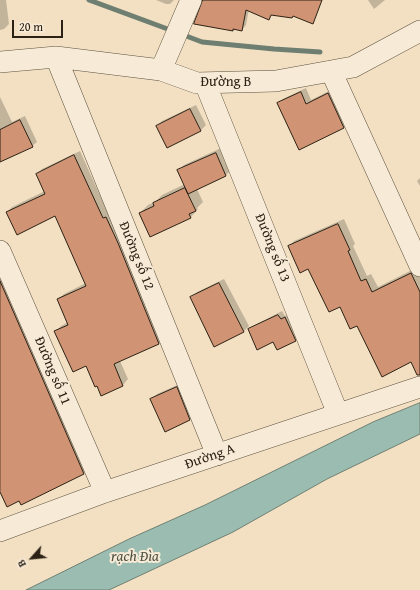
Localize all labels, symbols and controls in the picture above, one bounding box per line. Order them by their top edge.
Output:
scale bar [14,12,65,38]
text: 20 m [19,18,43,35]
street label: Đường B [201,74,251,90]
street label: Đường số 13 [251,211,293,285]
street label: Đường số 12 [115,219,157,293]
street label: Đường số 11 [30,334,74,408]
street label: Đường A [183,441,237,473]
north arrow [12,538,52,578]
water label: rạch Đìa [111,548,159,566]
text: B [13,557,30,570]

